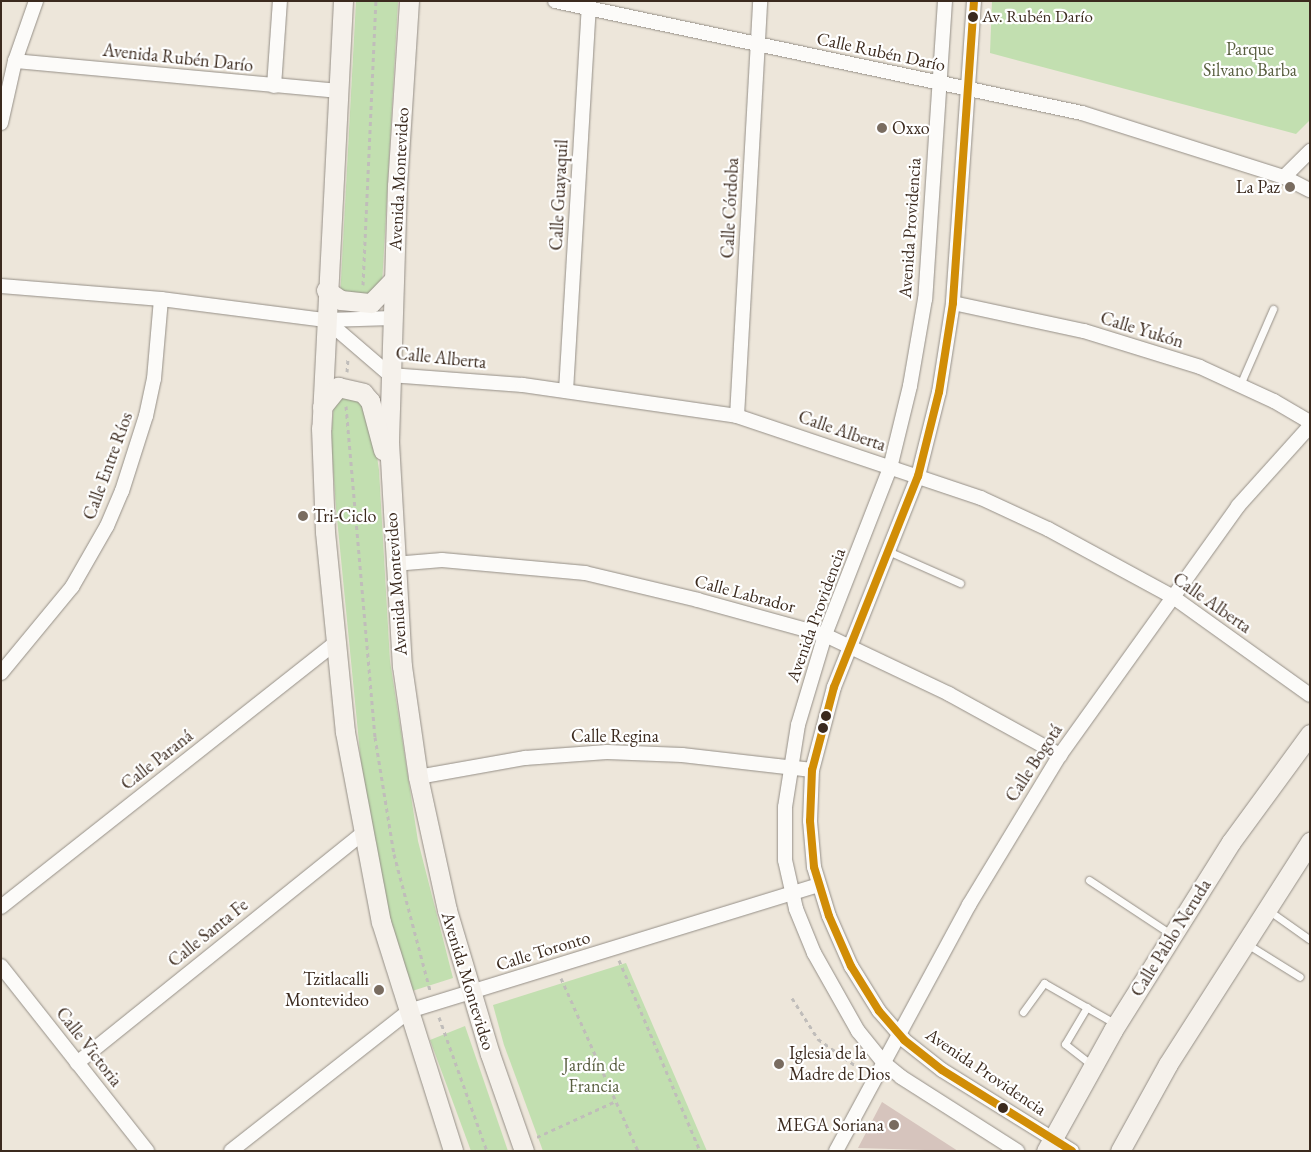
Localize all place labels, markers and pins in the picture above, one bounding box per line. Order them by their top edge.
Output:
place label: Av. Rubén Darío [982,7,1093,27]
marker: Av. Rubén Darío [968,12,978,22]
place label: Oxxo [892,117,930,139]
marker: Oxxo [876,122,888,134]
place label: La Paz [1236,176,1280,198]
marker: La Paz [1284,181,1296,193]
place label: Tri-Ciclo [313,505,376,527]
marker: Tri-Ciclo [297,510,309,522]
unlabelled marker [821,711,831,721]
unlabelled marker [818,723,828,733]
place label: Tzitlacalli Montevideo [285,969,369,1012]
marker: Tzitlacalli Montevideo [373,984,385,996]
place label: Iglesia de la Madre de Dios [789,1043,890,1086]
marker: Iglesia de la Madre de Dios [773,1058,785,1070]
unlabelled marker [998,1103,1008,1113]
place label: MEGA Soriana [777,1114,884,1136]
marker: MEGA Soriana [888,1119,900,1131]

